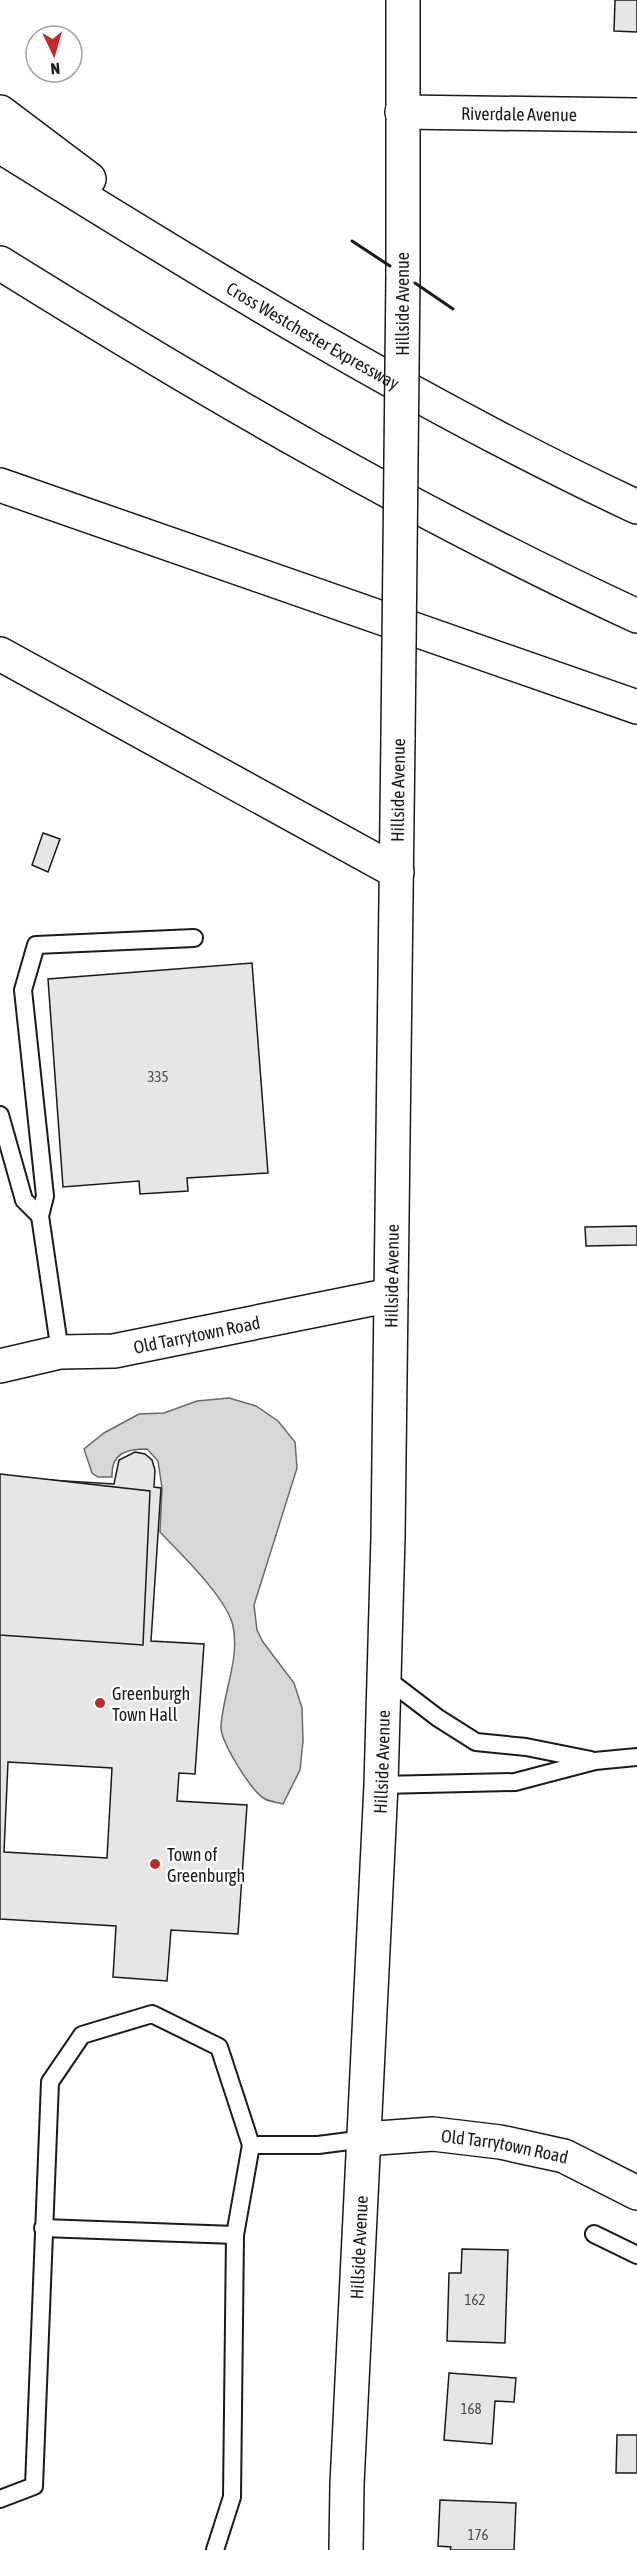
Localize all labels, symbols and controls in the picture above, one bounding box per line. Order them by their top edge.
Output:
north arrow [24,24,84,84]
text: N [50,60,61,78]
street label: Riverdale Avenue [461,102,577,125]
street label: Hillside Avenue [392,252,413,356]
street label: Cross Westchester Expressway [223,277,403,393]
street label: Hillside Avenue [386,738,408,842]
house number: 335 [147,1068,169,1085]
street label: Hillside Avenue [380,1224,402,1328]
street label: Old Tarrytown Road [131,1311,262,1357]
place label: Greenburgh Town Hall [112,1683,190,1725]
marker: Greenburgh Town Hall [93,1696,107,1710]
street label: Hillside Avenue [369,1710,394,1814]
place label: Town of Greenburgh [167,1844,245,1886]
marker: Town of Greenburgh [148,1857,162,1871]
street label: Old Tarrytown Road [440,2125,570,2167]
street label: Hillside Avenue [346,2195,372,2300]
house number: 162 [464,2291,486,2308]
house number: 168 [460,2400,482,2417]
house number: 176 [467,2526,489,2543]

